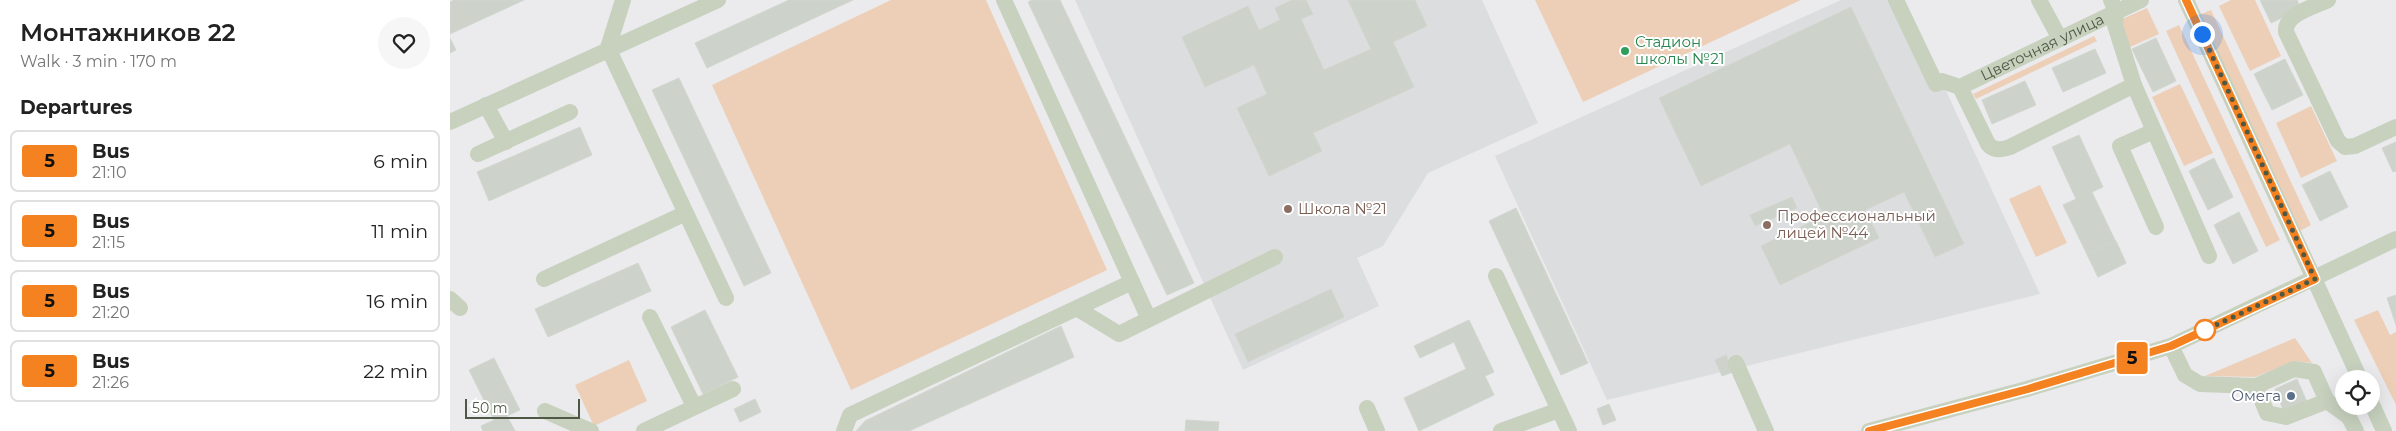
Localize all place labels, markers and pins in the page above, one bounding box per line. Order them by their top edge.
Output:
place label: Стадион школы №21 [1635,32,1724,68]
marker: Стадион школы №21 [1619,45,1631,57]
place label: Школа №21 [1298,199,1387,218]
marker: Школа №21 [1282,203,1294,215]
place label: Профессиональный лицей №44 [1777,206,1936,242]
marker: Профессиональный лицей №44 [1761,219,1773,231]
unlabelled marker [2194,319,2216,341]
place label: Омега [2231,386,2281,405]
marker: Омега [2285,390,2297,402]

